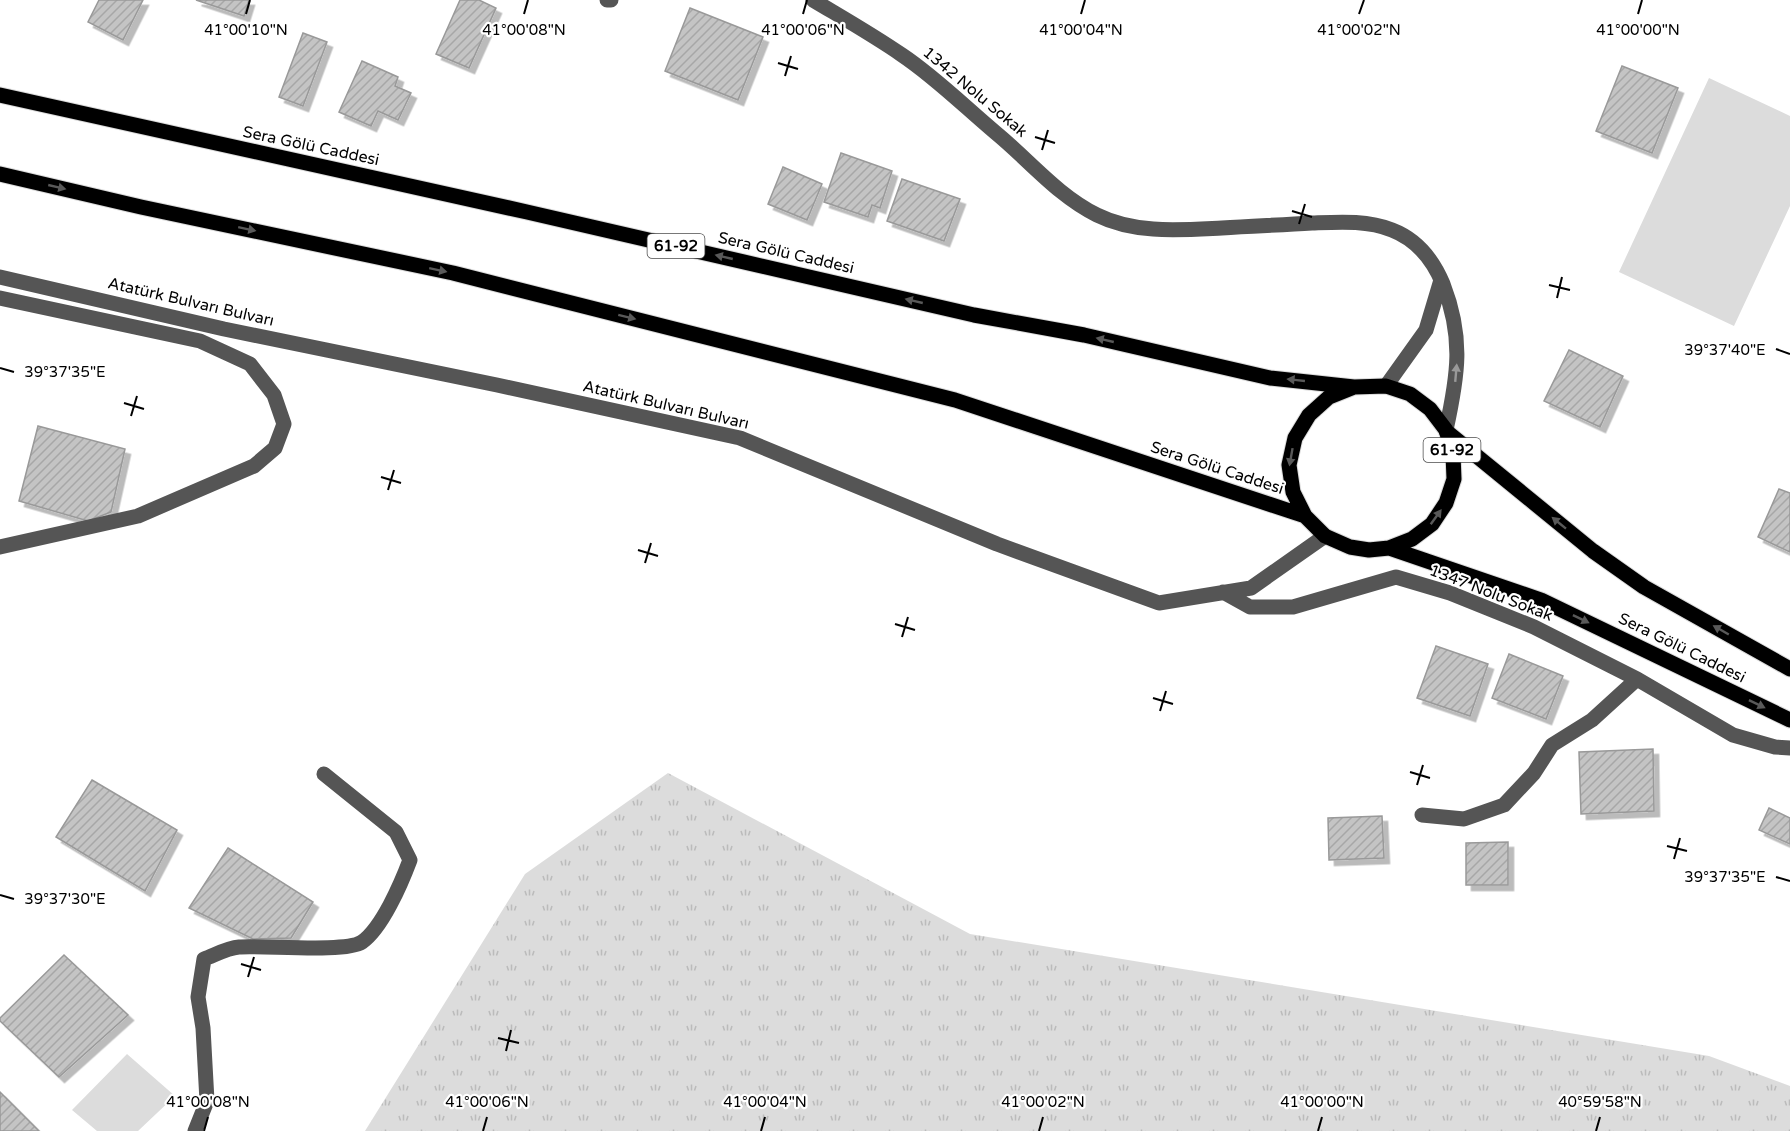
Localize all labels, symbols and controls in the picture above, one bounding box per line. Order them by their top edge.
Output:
text: 41°00'10"N [204,21,288,39]
text: 41°00'08"N [482,21,566,39]
text: 41°00'06"N [761,21,845,39]
text: 41°00'04"N [1039,21,1123,39]
text: 41°00'02"N [1317,21,1401,39]
text: 41°00'00"N [1596,21,1680,39]
street label: 1342 Nolu Sokak [919,42,1032,142]
street label: Sera Gölü Caddesi [241,122,381,170]
one-way arrow [48,183,66,193]
one-way arrow [238,225,257,234]
street label: Sera Gölü Caddesi [716,228,856,278]
road number: 61-92 [648,234,704,258]
one-way arrow [715,252,734,261]
one-way arrow [429,265,447,275]
street label: Atatürk Bulvarı Bulvarı [106,273,276,331]
one-way arrow [905,296,924,305]
one-way arrow [619,313,637,322]
one-way arrow [1096,335,1115,344]
text: 39°37'40"E [1684,341,1766,359]
text: 39°37'35"E [24,363,106,381]
one-way arrow [1451,363,1460,382]
street label: Atatürk Bulvarı Bulvarı [581,376,751,434]
one-way arrow [1286,376,1305,385]
street label: Sera Gölü Caddesi [1148,437,1286,499]
road number: 61-92 [1424,438,1480,462]
one-way arrow [1286,448,1295,467]
one-way arrow [1430,509,1442,524]
one-way arrow [1551,516,1567,529]
street label: 1347 Nolu Sokak [1427,560,1556,626]
street label: Sera Gölü Caddesi [1615,609,1749,687]
one-way arrow [1573,615,1590,624]
one-way arrow [1712,625,1729,635]
one-way arrow [1748,698,1766,708]
text: 39°37'35"E [1684,868,1766,886]
text: 39°37'30"E [24,890,106,908]
text: 41°00'08"N [166,1093,250,1111]
text: 41°00'06"N [445,1093,529,1111]
text: 41°00'04"N [723,1093,807,1111]
text: 41°00'02"N [1001,1093,1085,1111]
text: 41°00'00"N [1280,1093,1364,1111]
text: 40°59'58"N [1558,1093,1642,1111]

